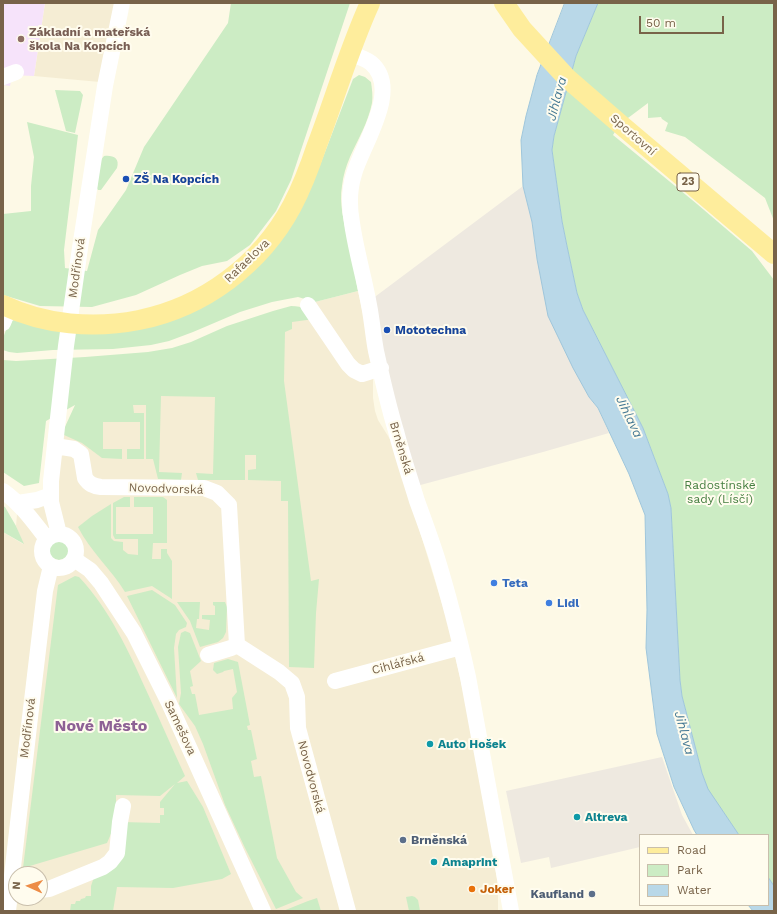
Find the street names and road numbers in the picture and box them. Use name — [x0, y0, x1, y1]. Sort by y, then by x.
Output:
street label: Sportovní — [607, 111, 659, 159]
road number: 23 — [677, 173, 699, 191]
street label: Rafaelova — [222, 236, 272, 286]
street label: Modřínová — [66, 237, 88, 299]
street label: Brněnská — [386, 420, 416, 476]
street label: Novodvorská — [128, 480, 204, 498]
street label: Cihlářská — [370, 650, 426, 678]
street label: Modřínová — [17, 697, 39, 759]
street label: Samešova — [161, 698, 199, 758]
street label: Novodvorská — [294, 739, 328, 815]

